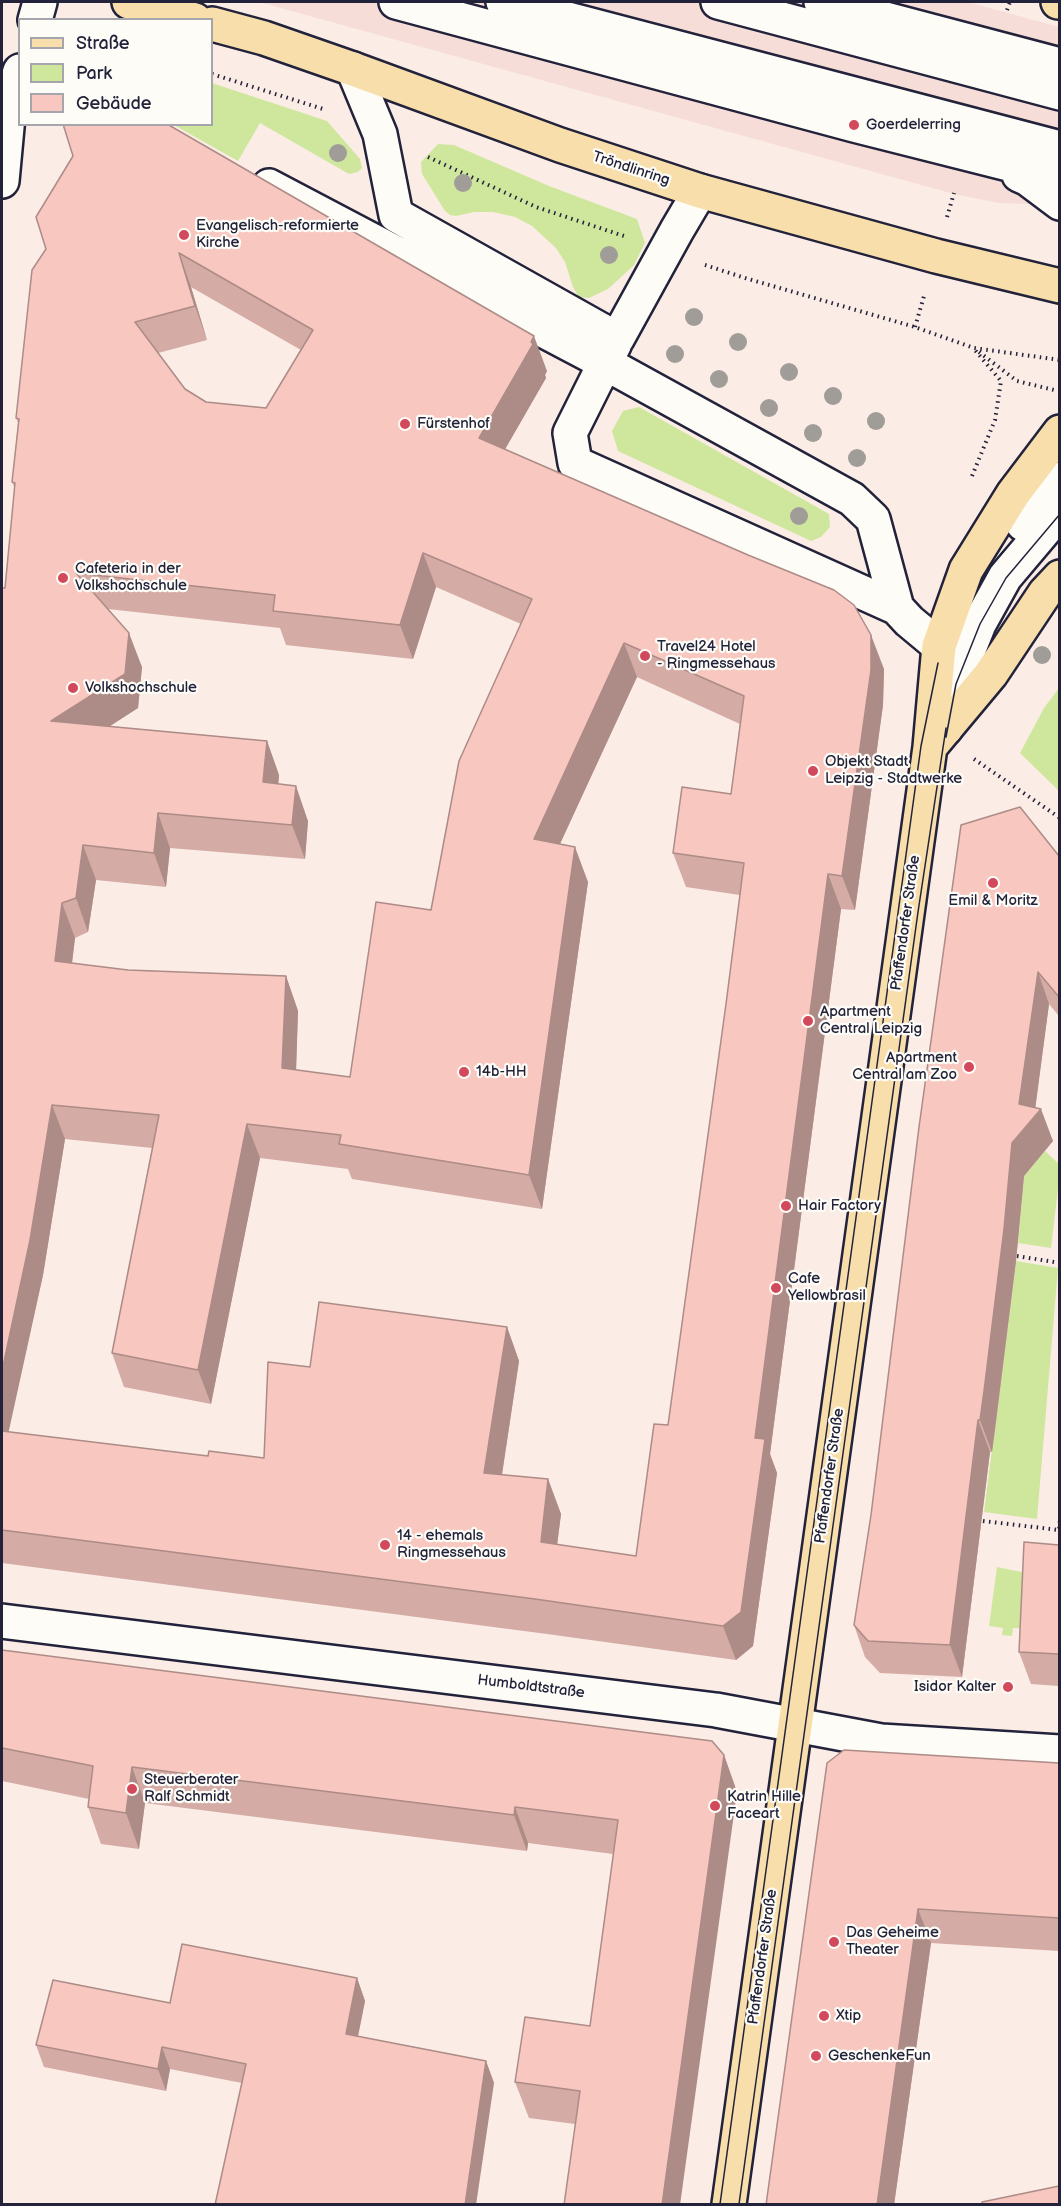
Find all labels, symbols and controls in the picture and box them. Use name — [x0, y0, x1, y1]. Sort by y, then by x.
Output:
legend — [18, 18, 213, 126]
text: Straße — [76, 33, 129, 54]
text: Park — [76, 63, 112, 84]
text: Gebäude — [76, 93, 152, 114]
place label: Goerdelerring — [866, 116, 961, 134]
marker: Goerdelerring — [847, 118, 861, 132]
street label: Tröndlinring — [590, 148, 672, 190]
place label: Evangelisch-reformierte Kirche — [196, 217, 359, 252]
marker: Evangelisch-reformierte Kirche — [177, 228, 191, 242]
place label: Fürstenhof — [417, 415, 490, 433]
marker: Fürstenhof — [398, 417, 412, 431]
place label: Cafeteria in der Volkshochschule — [75, 560, 187, 595]
marker: Cafeteria in der Volkshochschule — [56, 571, 70, 585]
place label: Travel24 Hotel - Ringmessehaus — [657, 638, 775, 673]
marker: Travel24 Hotel - Ringmessehaus — [638, 649, 652, 663]
place label: Volkshochschule — [85, 679, 197, 697]
marker: Volkshochschule — [66, 681, 80, 695]
place label: Objekt Stadt Leipzig - Stadtwerke — [825, 753, 962, 788]
marker: Objekt Stadt Leipzig - Stadtwerke — [806, 764, 820, 778]
street label: Pfaffendorfer Straße — [888, 854, 924, 992]
marker: Emil & Moritz — [986, 876, 1000, 890]
place label: Emil & Moritz — [948, 892, 1038, 910]
place label: Apartment Central Leipzig — [820, 1003, 922, 1038]
marker: Apartment Central Leipzig — [801, 1014, 815, 1028]
place label: Apartment Central am Zoo — [852, 1049, 957, 1084]
marker: Apartment Central am Zoo — [962, 1060, 976, 1074]
place label: 14b-HH — [476, 1063, 527, 1081]
marker: 14b-HH — [457, 1065, 471, 1079]
place label: Hair Factory — [798, 1197, 881, 1215]
marker: Hair Factory — [779, 1199, 793, 1213]
place label: Cafe Yellowbrasil — [788, 1270, 866, 1305]
marker: Cafe Yellowbrasil — [769, 1281, 783, 1295]
street label: Pfaffendorfer Straße — [812, 1407, 848, 1545]
place label: 14 - ehemals Ringmessehaus — [397, 1527, 506, 1562]
marker: 14 - ehemals Ringmessehaus — [378, 1538, 392, 1552]
street label: Humboldtstraße — [476, 1671, 586, 1703]
place label: Isidor Kalter — [914, 1678, 996, 1696]
marker: Isidor Kalter — [1001, 1680, 1015, 1694]
place label: Steuerberater Ralf Schmidt — [144, 1771, 238, 1806]
marker: Steuerberater Ralf Schmidt — [125, 1782, 139, 1796]
place label: Katrin Hille Faceart — [727, 1788, 801, 1823]
marker: Katrin Hille Faceart — [708, 1799, 722, 1813]
street label: Pfaffendorfer Straße — [745, 1888, 781, 2026]
place label: Das Geheime Theater — [846, 1924, 939, 1959]
marker: Das Geheime Theater — [827, 1935, 841, 1949]
place label: Xtip — [836, 2007, 861, 2025]
marker: Xtip — [817, 2009, 831, 2023]
place label: GeschenkeFun — [828, 2047, 931, 2065]
marker: GeschenkeFun — [809, 2049, 823, 2063]

